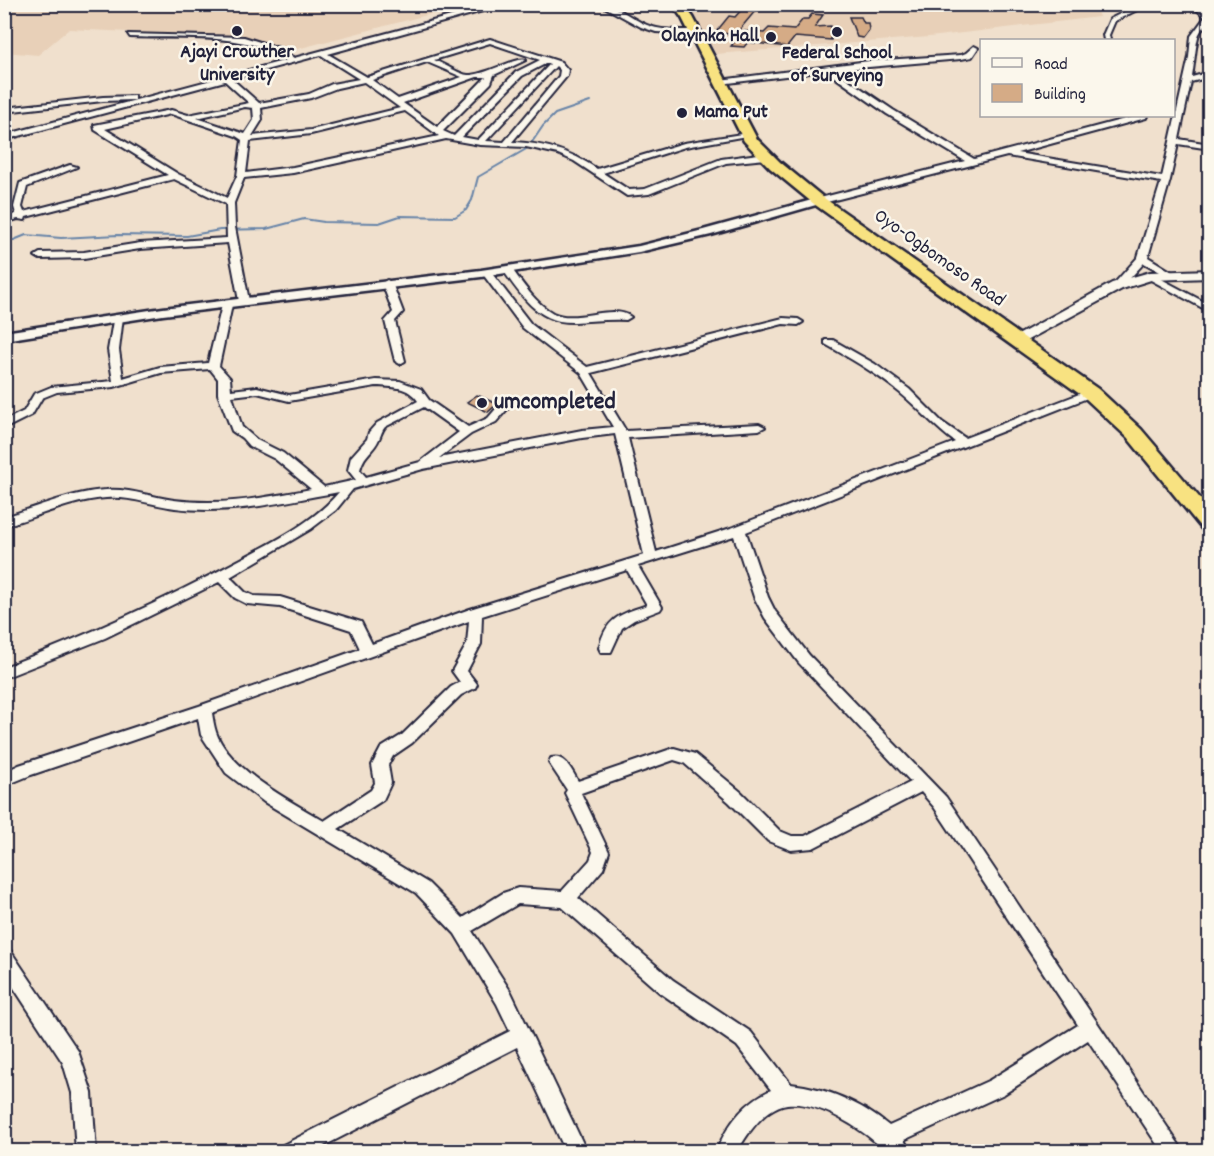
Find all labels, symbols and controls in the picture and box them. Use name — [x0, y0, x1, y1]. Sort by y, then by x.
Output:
place label: Olayinka Hall — [661, 23, 759, 51]
marker: Ajayi Crowther University — [230, 24, 244, 38]
marker: Federal School of Surveying — [830, 25, 844, 39]
marker: Olayinka Hall — [764, 30, 778, 44]
place label: Ajayi Crowther University — [180, 39, 294, 90]
legend — [980, 39, 1175, 117]
place label: Federal School of Surveying — [782, 40, 893, 91]
text: Road — [1034, 53, 1068, 78]
text: Building — [1034, 83, 1086, 108]
place label: Mama Put — [694, 99, 768, 127]
marker: Mama Put — [675, 106, 689, 120]
street label: Oyo-Ogbomoso Road — [867, 203, 1011, 315]
place label: umcompleted — [494, 386, 616, 420]
marker: umcompleted — [475, 396, 489, 410]

